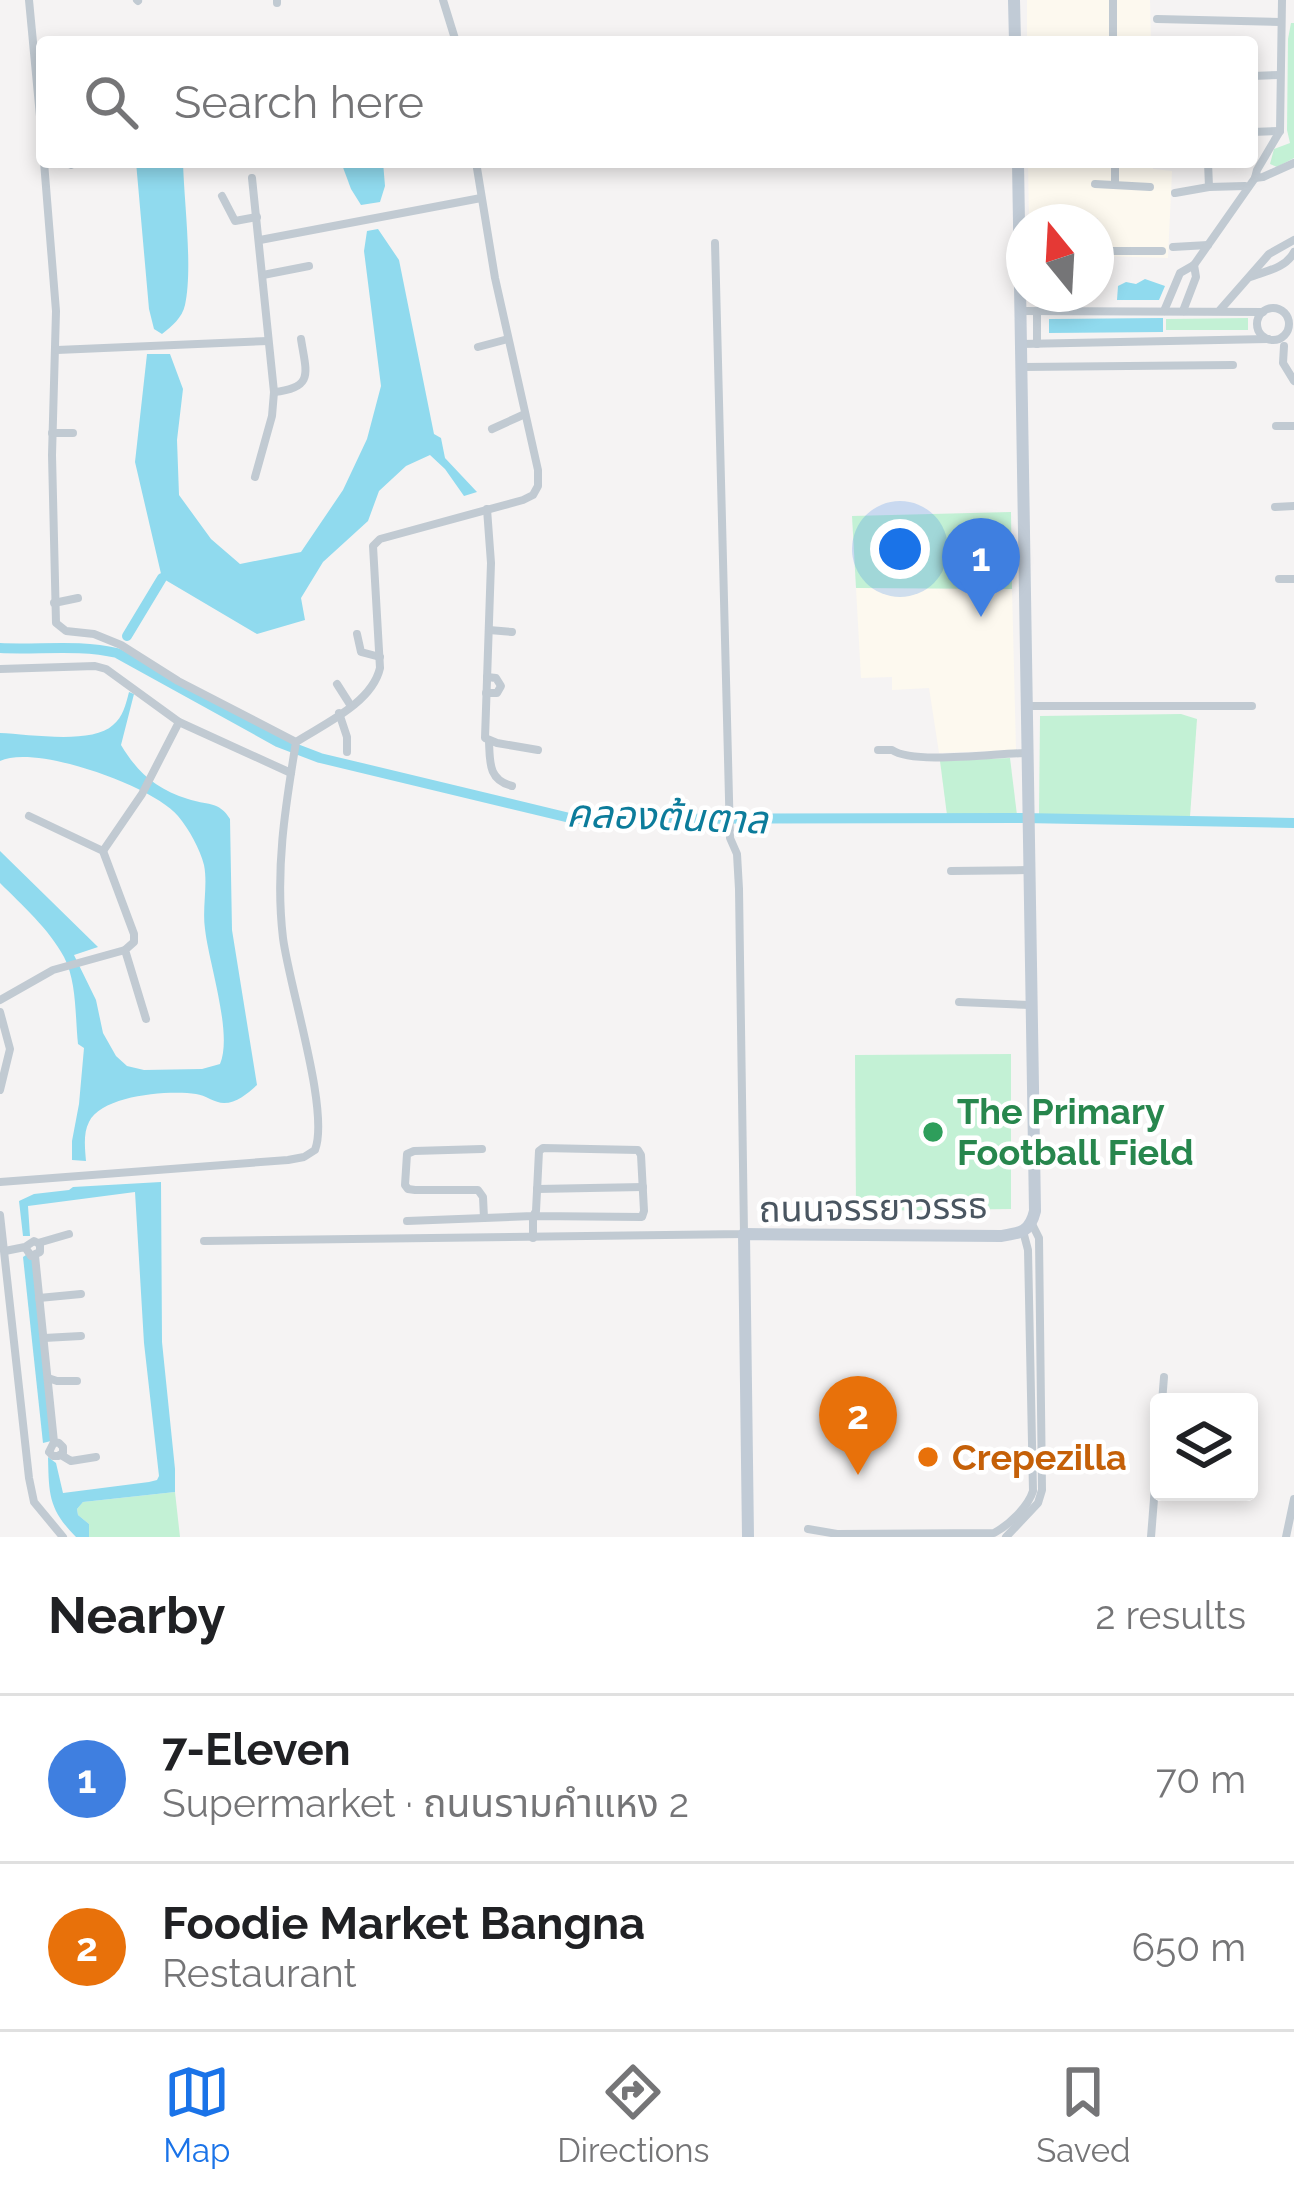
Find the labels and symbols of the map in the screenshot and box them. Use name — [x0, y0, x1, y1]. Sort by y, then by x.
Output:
north arrow — [1006, 204, 1114, 312]
pin: 1 — [942, 518, 1020, 617]
your location — [870, 519, 930, 579]
water label: คลองต้นตาล — [566, 790, 770, 843]
place label: The Primary Football Field — [957, 1090, 1194, 1173]
marker: The Primary Football Field — [920, 1119, 946, 1145]
street label: ถนนจรรยาวรรธ — [758, 1184, 988, 1230]
pin: 2 — [819, 1376, 897, 1475]
place label: Crepezilla — [952, 1436, 1127, 1478]
marker: Crepezilla — [915, 1444, 941, 1470]

